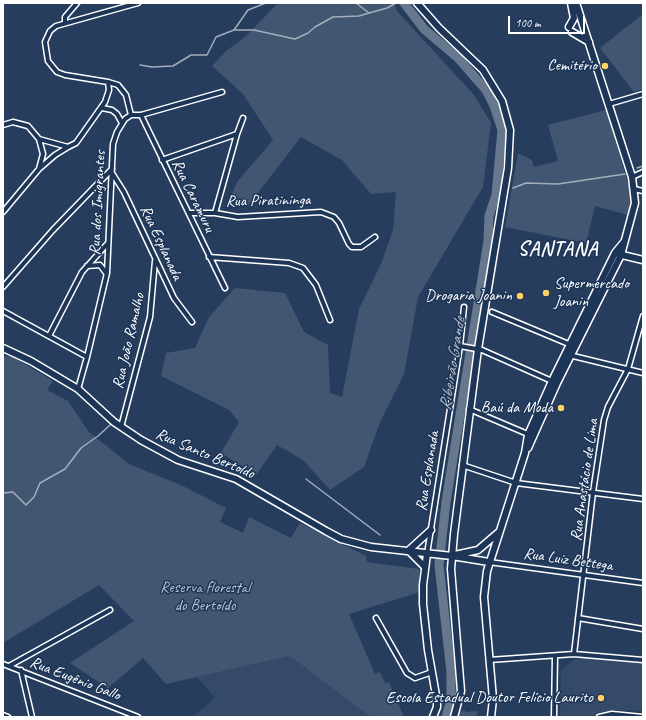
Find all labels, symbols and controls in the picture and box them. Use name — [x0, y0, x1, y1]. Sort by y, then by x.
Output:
scale bar — [510, 8, 587, 34]
text: 100 m — [515, 15, 541, 31]
place label: Cemitério — [547, 56, 597, 76]
marker: Cemitério — [600, 61, 610, 71]
street label: Rua dos Imigrantes — [86, 150, 110, 256]
street label: Rua Caramuru — [167, 157, 219, 235]
street label: Rua Piratininga — [225, 191, 311, 211]
street label: Rua Esplanada — [135, 202, 187, 284]
district label: SANTANA — [518, 238, 598, 262]
place label: Supermercado Joanin — [554, 274, 629, 312]
place label: Drogaria Joanin — [425, 286, 512, 306]
marker: Supermercado Joanin — [541, 288, 551, 298]
street label: Rua João Ramalho — [109, 291, 149, 391]
marker: Drogaria Joanin — [515, 291, 525, 301]
water label: Ribeirão Grande — [436, 316, 470, 412]
place label: Baú da Moda — [481, 398, 553, 418]
marker: Baú da Moda — [556, 403, 566, 413]
street label: Rua Anastácio de Lima — [567, 418, 603, 542]
street label: Rua Santo Bertoldo — [153, 424, 257, 484]
street label: Rua Esplanada — [412, 430, 444, 512]
street label: Rua Luiz Bettega — [522, 544, 614, 576]
park label: Reserva florestal do Bertoldo — [160, 578, 250, 616]
street label: Rua Eugênio Gallo — [27, 653, 123, 705]
place label: Escola Estadual Doutor Felício Laurito — [386, 688, 593, 708]
marker: Escola Estadual Doutor Felício Laurito — [596, 693, 606, 703]

